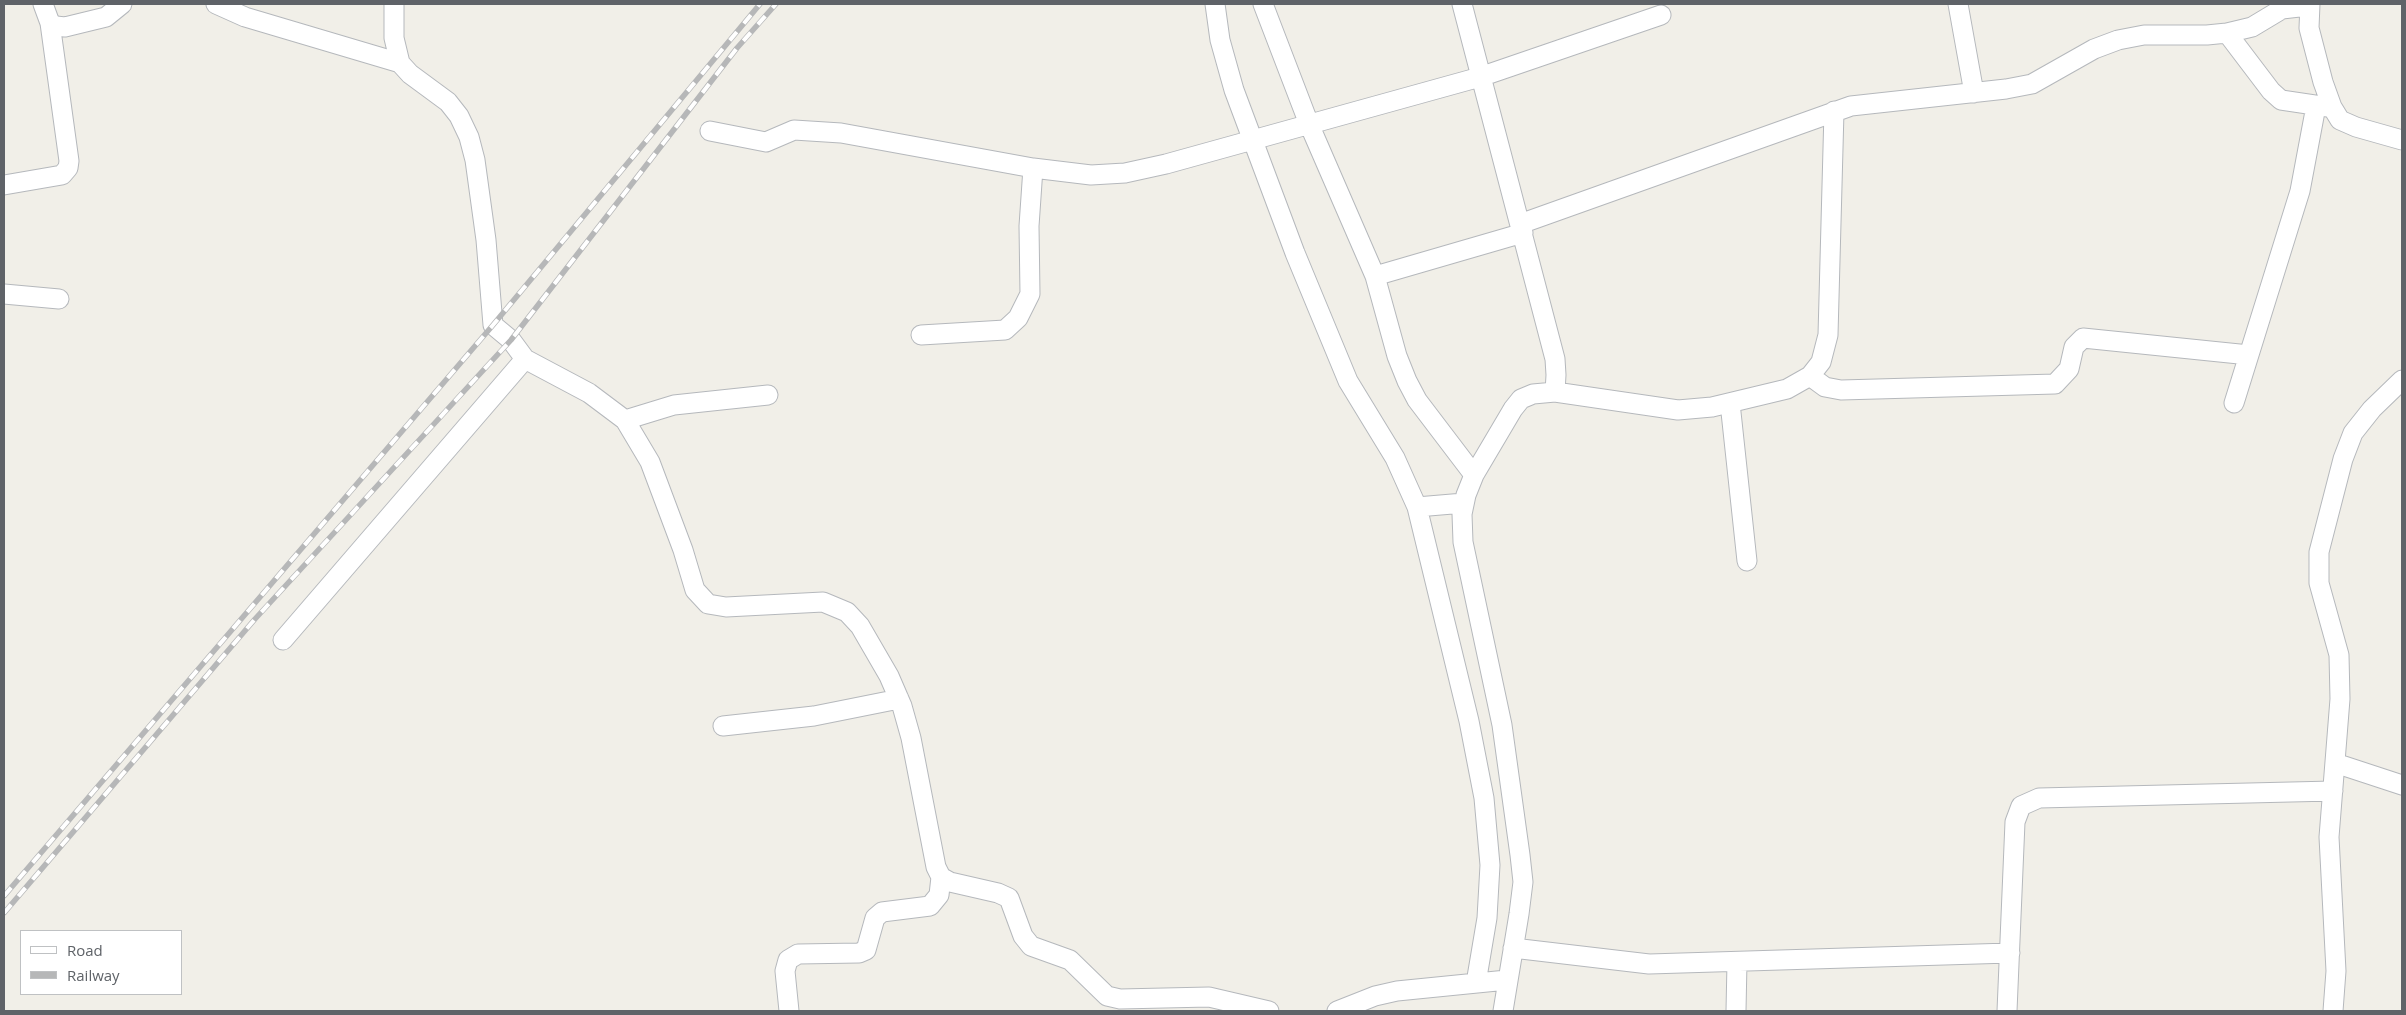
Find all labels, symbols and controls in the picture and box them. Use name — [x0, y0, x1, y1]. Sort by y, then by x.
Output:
legend — [20, 930, 182, 995]
text: Road — [67, 940, 103, 960]
text: Railway — [67, 965, 120, 985]

